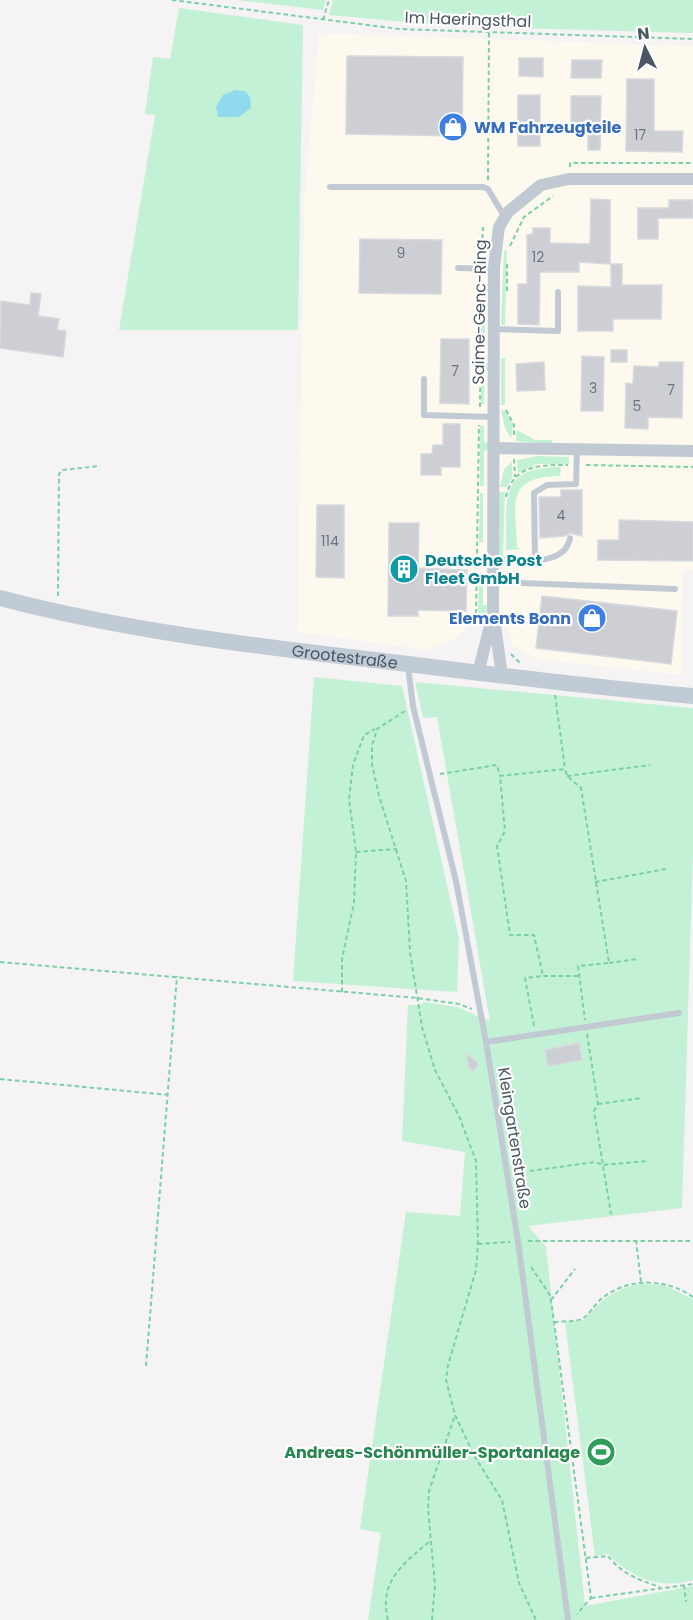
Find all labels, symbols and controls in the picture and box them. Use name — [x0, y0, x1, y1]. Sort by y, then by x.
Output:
street label: Im Haeringsthal — [404, 6, 532, 33]
north arrow — [615, 18, 675, 78]
text: N — [636, 22, 651, 46]
shop icon: WM Fahrzeugteile — [437, 111, 469, 143]
place label: WM Fahrzeugteile — [474, 116, 621, 139]
house number: 17 — [634, 125, 646, 145]
street label: Saime-Genc-Ring — [467, 239, 492, 385]
house number: 9 — [397, 243, 405, 263]
house number: 12 — [532, 247, 544, 267]
house number: 7 — [451, 361, 459, 381]
house number: 3 — [589, 378, 597, 398]
house number: 7 — [667, 380, 675, 400]
house number: 5 — [633, 396, 641, 416]
house number: 4 — [557, 505, 566, 525]
house number: 114 — [321, 531, 339, 551]
place label: Deutsche Post Fleet GmbH — [425, 549, 542, 590]
building icon: Deutsche Post Fleet GmbH — [388, 553, 420, 585]
shop icon: Elements Bonn — [576, 602, 608, 634]
place label: Elements Bonn — [449, 607, 571, 630]
street label: Grootestraße — [290, 639, 399, 675]
street label: Kleingartenstraße — [492, 1066, 537, 1211]
sports icon: Andreas-Schönmüller-Sportanlage — [585, 1436, 617, 1468]
place label: Andreas-Schönmüller-Sportanlage — [284, 1441, 580, 1464]

